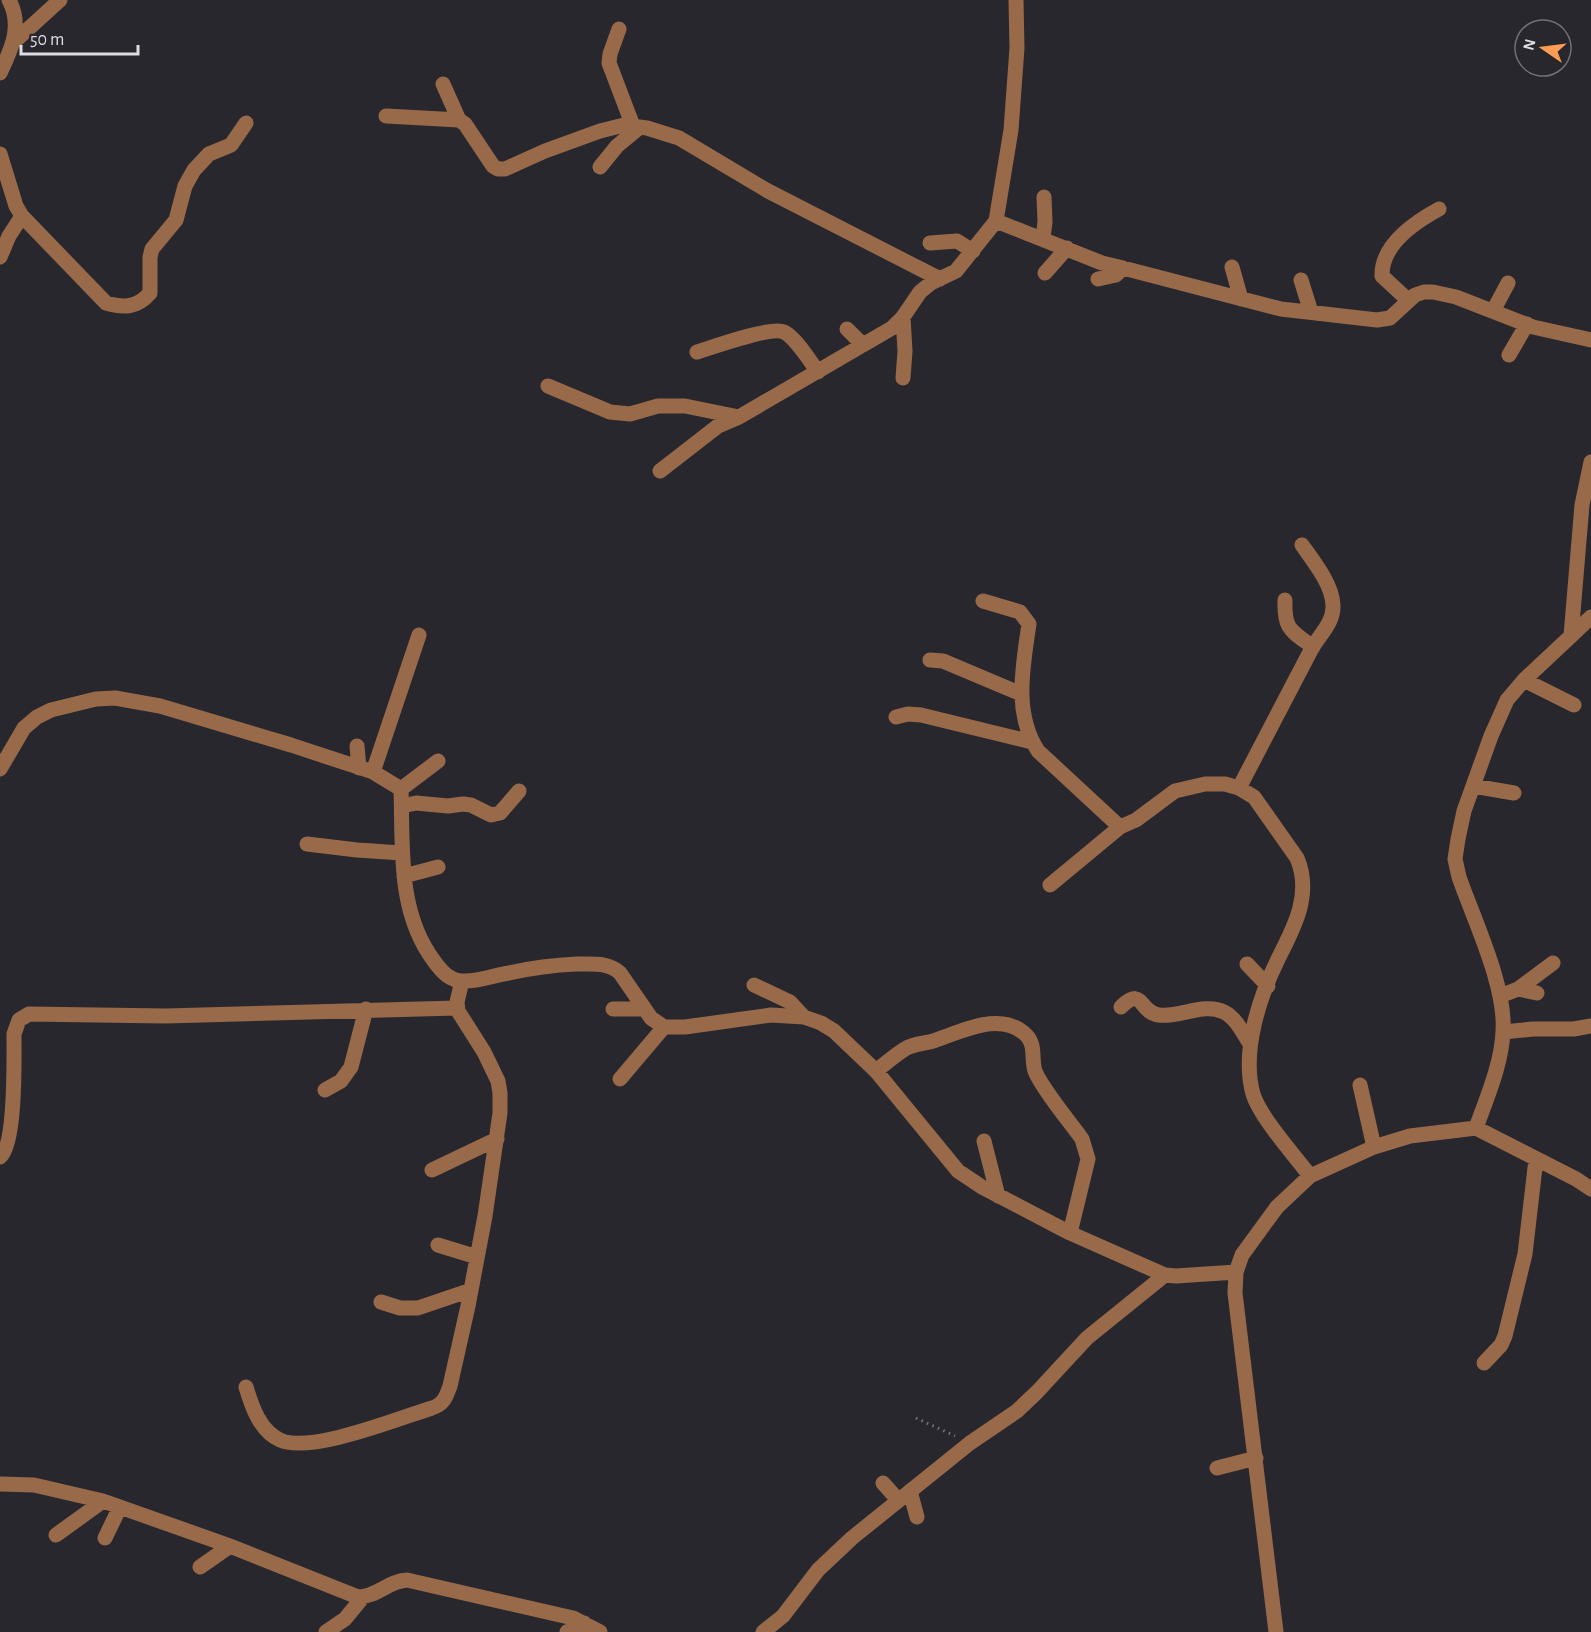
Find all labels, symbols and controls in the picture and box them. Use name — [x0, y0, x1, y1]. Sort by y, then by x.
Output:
scale bar — [21, 18, 138, 56]
north arrow — [1513, 18, 1573, 78]
text: 50 m — [30, 31, 64, 49]
text: N — [1520, 37, 1539, 52]

